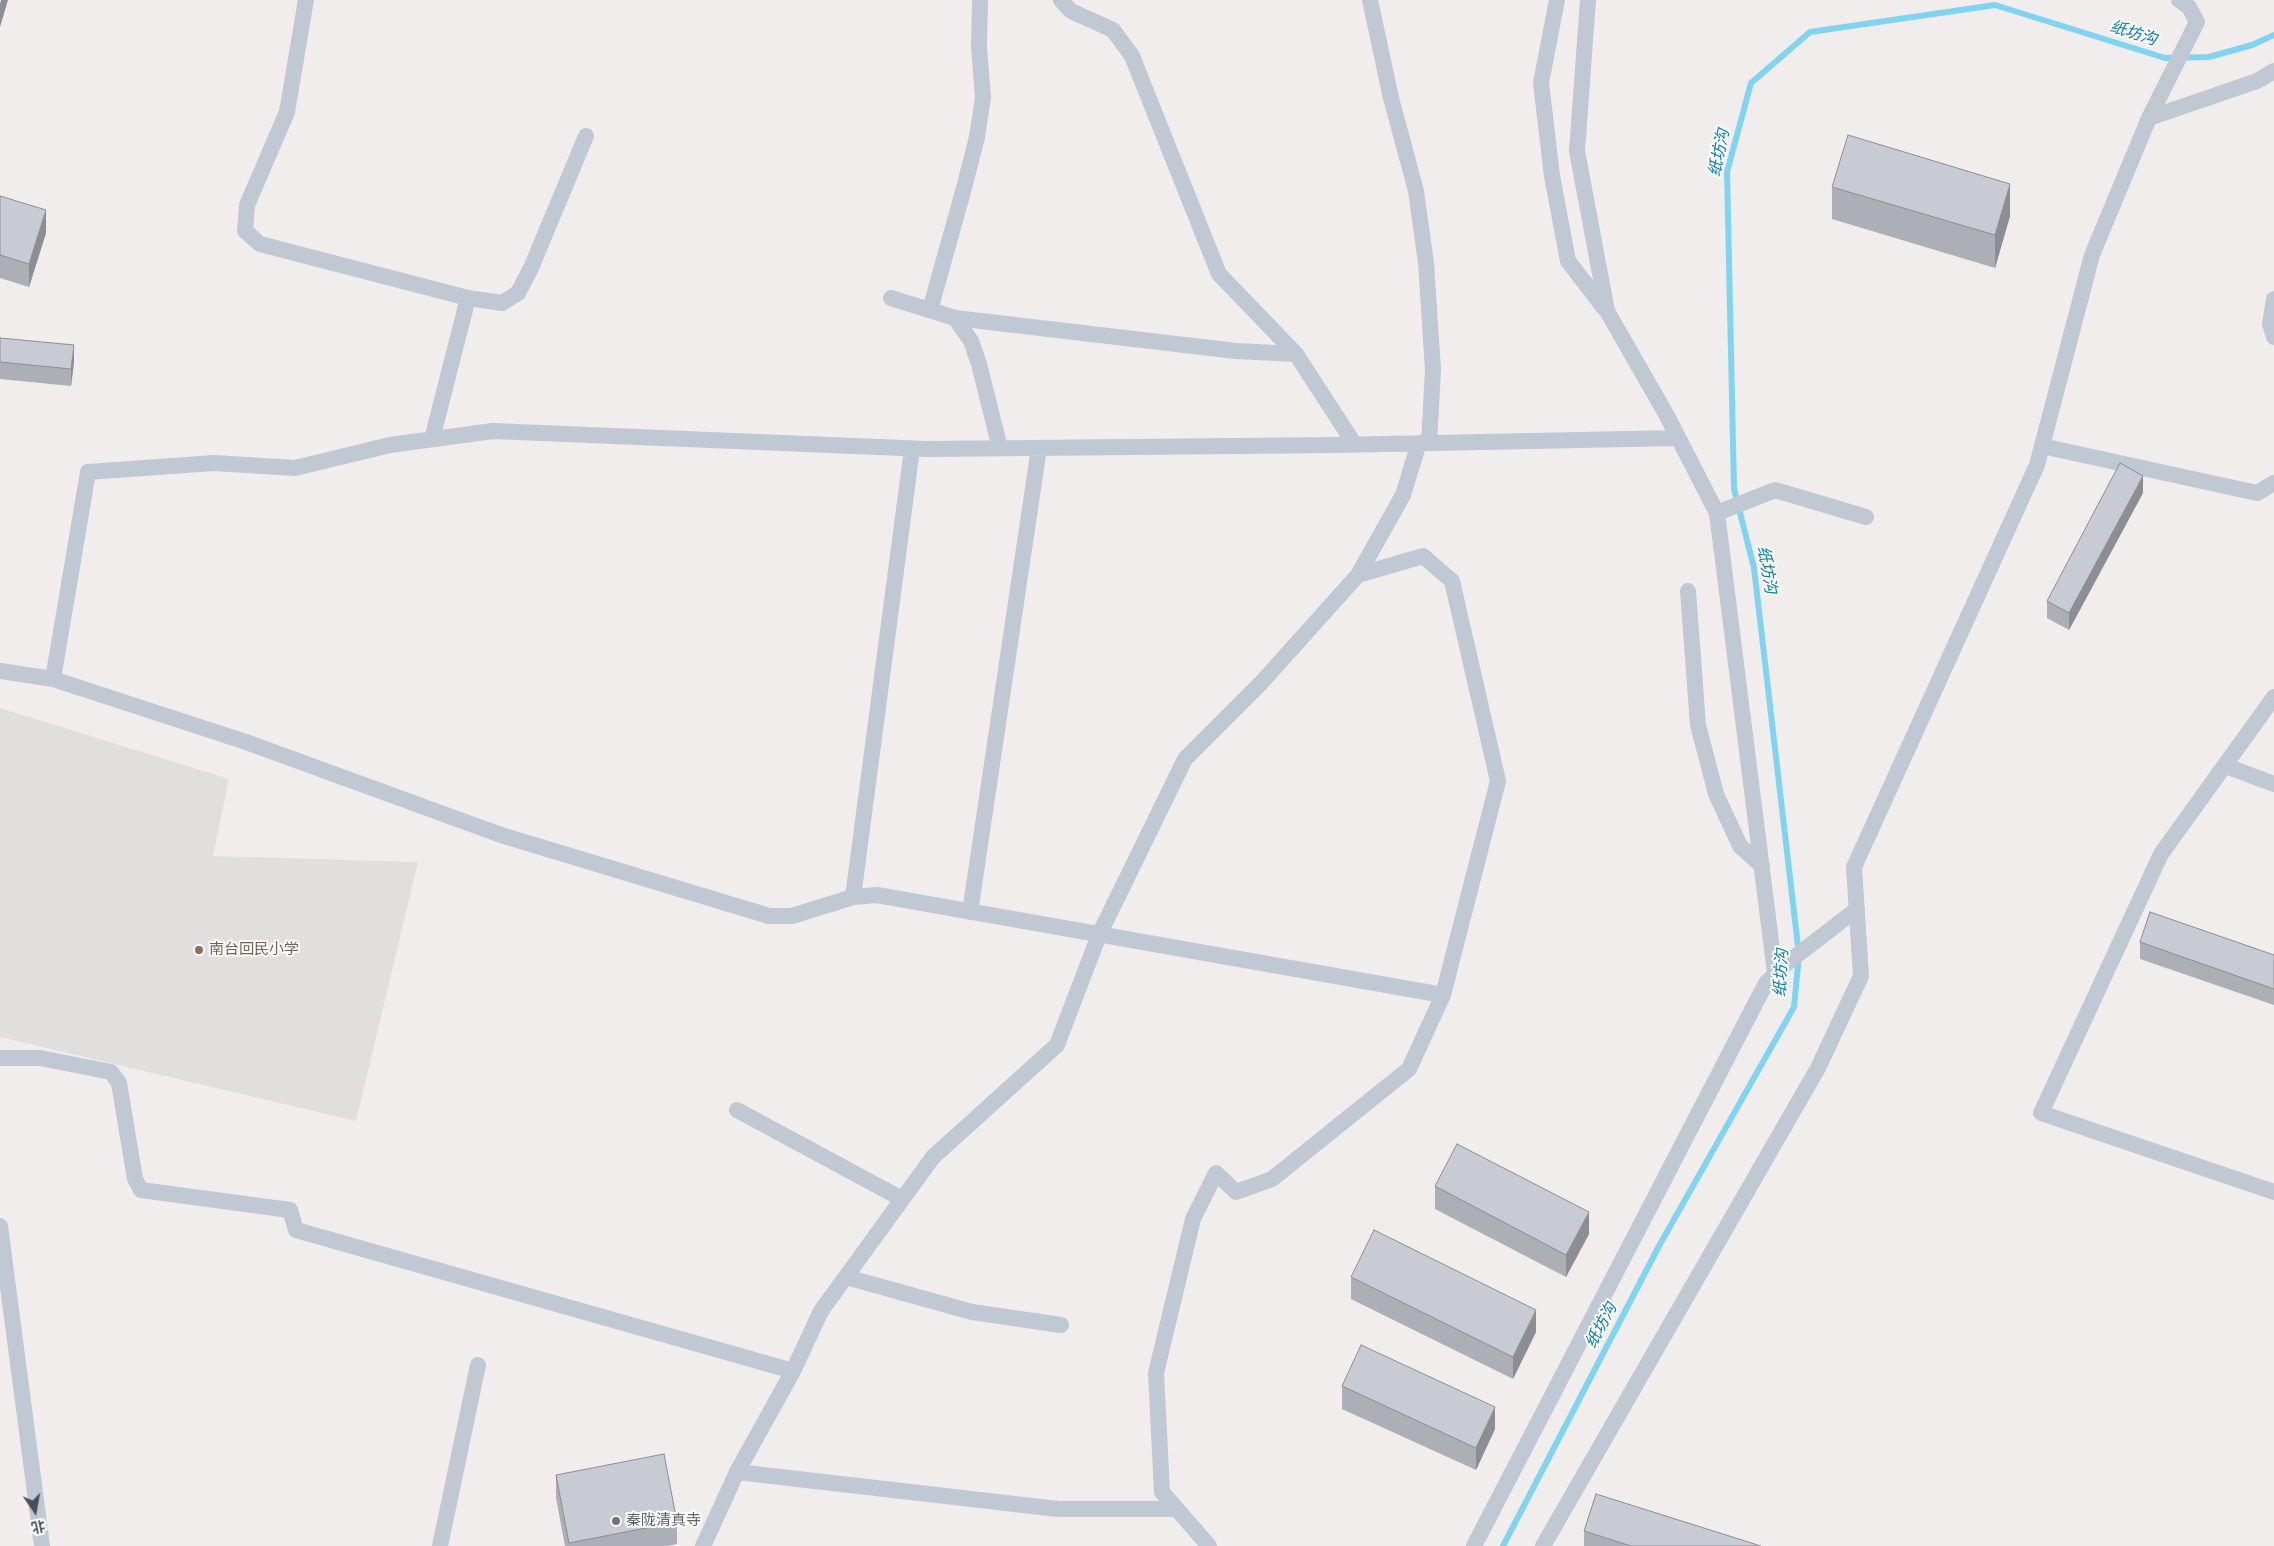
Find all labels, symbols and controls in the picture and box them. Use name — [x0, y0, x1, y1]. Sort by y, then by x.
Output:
water label: 纸坊沟 — [2107, 18, 2159, 50]
water label: 纸坊沟 — [1706, 128, 1734, 178]
water label: 纸坊沟 — [1752, 545, 1780, 595]
place label: 南台回民小学 — [209, 941, 299, 959]
marker: 南台回民小学 — [193, 944, 205, 956]
water label: 纸坊沟 — [1771, 949, 1793, 997]
water label: 纸坊沟 — [1582, 1300, 1622, 1352]
north arrow — [10, 1486, 60, 1536]
place label: 秦陇清真寺 — [626, 1512, 701, 1530]
marker: 秦陇清真寺 — [610, 1515, 622, 1527]
text: 北 — [30, 1516, 47, 1536]

